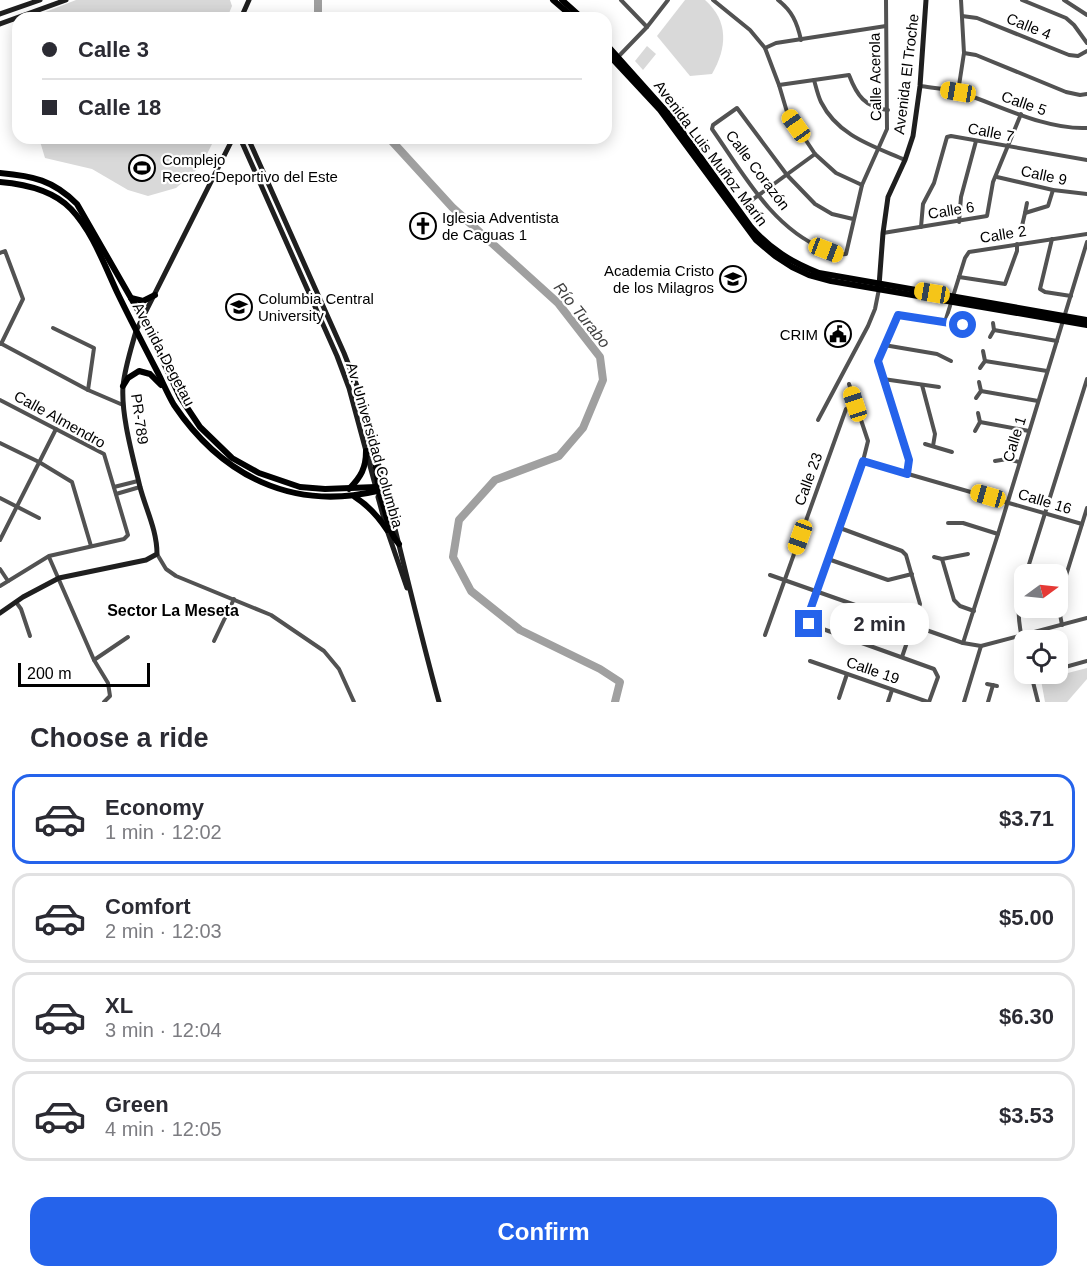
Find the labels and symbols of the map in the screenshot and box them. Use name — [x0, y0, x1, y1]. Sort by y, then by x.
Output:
street label: Calle 4 — [1004, 9, 1054, 43]
street label: Avenida El Troche — [890, 13, 922, 135]
street label: Calle Acerola — [866, 32, 884, 121]
street label: Avenida Luis Muñoz Marín — [651, 77, 771, 229]
car — [939, 80, 977, 104]
street label: Calle 5 — [999, 87, 1049, 119]
car — [778, 106, 814, 146]
street label: Calle 7 — [966, 119, 1016, 145]
street label: Calle Corazón — [723, 127, 793, 213]
place label: Complejo Recreo-Deportivo del Este — [162, 151, 338, 185]
sports icon: Complejo Recreo-Deportivo del Este — [127, 153, 157, 183]
street label: Calle 9 — [1019, 162, 1069, 188]
street label: Calle 6 — [927, 198, 975, 222]
place label: Iglesia Adventista de Caguas 1 — [442, 209, 559, 243]
church icon: Iglesia Adventista de Caguas 1 — [408, 211, 438, 241]
street label: Calle 2 — [979, 222, 1027, 246]
car — [806, 235, 846, 265]
place label: Academia Cristo de los Milagros — [604, 262, 714, 296]
school or university icon: Academia Cristo de los Milagros — [718, 264, 748, 294]
water label: Río Turabo — [551, 279, 613, 351]
car — [913, 281, 951, 305]
place label: Columbia Central University — [258, 290, 374, 324]
school or university icon: Columbia Central University — [224, 292, 254, 322]
street label: Avenida Degetau — [130, 299, 198, 409]
route start — [949, 311, 976, 338]
public building icon: CRIM — [823, 319, 853, 349]
place label: CRIM — [780, 326, 818, 343]
street label: Av. Universidad Columbia — [343, 360, 407, 530]
car — [841, 384, 869, 424]
street label: Calle Almendro — [11, 387, 109, 451]
street label: PR-789 — [128, 393, 152, 445]
street label: Calle 1 — [999, 414, 1029, 464]
street label: Calle 23 — [791, 450, 825, 508]
car — [968, 482, 1008, 510]
street label: Calle 16 — [1016, 485, 1074, 517]
car — [785, 517, 815, 557]
north arrow — [1014, 564, 1068, 618]
district label: Sector La Meseta — [107, 602, 239, 619]
callout: 2 min — [830, 603, 929, 645]
route end — [795, 610, 822, 637]
street label: Calle 19 — [844, 653, 902, 687]
scale bar — [18, 660, 150, 688]

